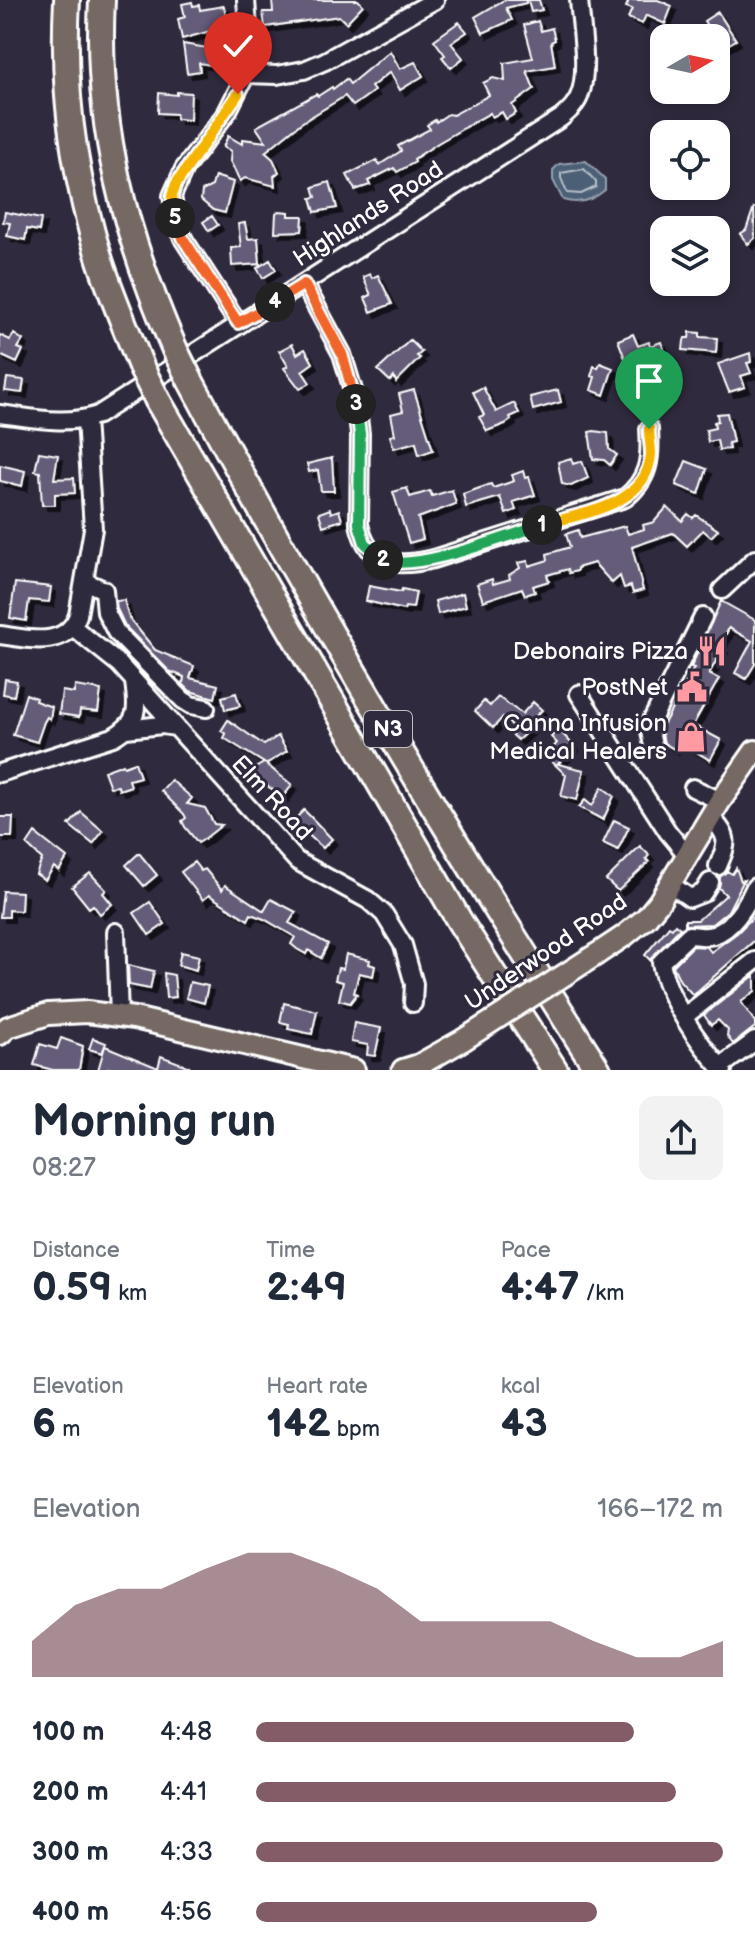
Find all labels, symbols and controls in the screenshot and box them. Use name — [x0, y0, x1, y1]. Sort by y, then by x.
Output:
pin — [204, 12, 272, 94]
icon: check — [216, 24, 260, 68]
north arrow — [650, 24, 730, 104]
map controls — [650, 24, 730, 296]
button: locate — [650, 120, 730, 200]
street label: Highlands Road — [288, 155, 448, 273]
pin: 5 — [155, 198, 195, 238]
text: 5 — [169, 204, 181, 231]
button: layers — [650, 216, 730, 296]
pin: 4 — [255, 282, 295, 322]
text: 4 — [269, 288, 281, 315]
pin — [615, 347, 683, 429]
icon: arrive — [627, 359, 671, 403]
pin: 3 — [336, 384, 376, 424]
text: 3 — [350, 390, 362, 417]
pin: 1 — [522, 505, 562, 545]
text: 1 — [537, 511, 547, 538]
pin: 2 — [363, 540, 403, 580]
text: 2 — [376, 546, 390, 573]
restaurant icon: Debonairs Pizza — [695, 634, 729, 668]
place label: Debonairs Pizza — [513, 637, 688, 666]
public building icon: PostNet — [675, 670, 709, 704]
place label: PostNet — [581, 673, 669, 702]
place label: Canna Infusion Medical Healers — [489, 709, 667, 766]
road number: N3 — [364, 711, 412, 747]
shop icon: Canna Infusion Medical Healers — [674, 720, 708, 754]
street label: Elm Road — [225, 750, 319, 846]
street label: Underwood Road — [459, 887, 633, 1017]
text: Morning run — [32, 1096, 276, 1149]
button: share — [639, 1096, 723, 1180]
text: 08:27 — [32, 1153, 96, 1184]
text: Distance — [32, 1237, 120, 1264]
text: Time — [266, 1237, 315, 1264]
text: Pace — [501, 1237, 551, 1264]
text: 0.59 — [32, 1264, 112, 1312]
text: 2:49 — [266, 1264, 347, 1312]
text: 4:47 — [501, 1264, 579, 1312]
text: km — [112, 1280, 147, 1307]
text: /km — [579, 1280, 624, 1307]
text: Elevation — [32, 1373, 124, 1400]
text: Heart rate — [266, 1373, 368, 1400]
text: kcal — [501, 1373, 540, 1400]
text: 6 — [32, 1400, 56, 1448]
text: 142 — [266, 1400, 331, 1448]
text: 43 — [501, 1400, 548, 1448]
text: m — [56, 1416, 80, 1443]
text: bpm — [331, 1416, 380, 1443]
text: Elevation — [32, 1494, 140, 1525]
text: 166–172 m — [597, 1494, 723, 1525]
text: 100 m — [32, 1717, 105, 1748]
text: 4:48 — [160, 1717, 212, 1748]
text: 200 m — [32, 1777, 109, 1808]
text: 4:41 — [160, 1777, 207, 1808]
text: 300 m — [32, 1837, 109, 1868]
text: 4:33 — [160, 1837, 213, 1868]
text: 400 m — [32, 1897, 109, 1928]
text: 4:56 — [160, 1897, 212, 1928]

